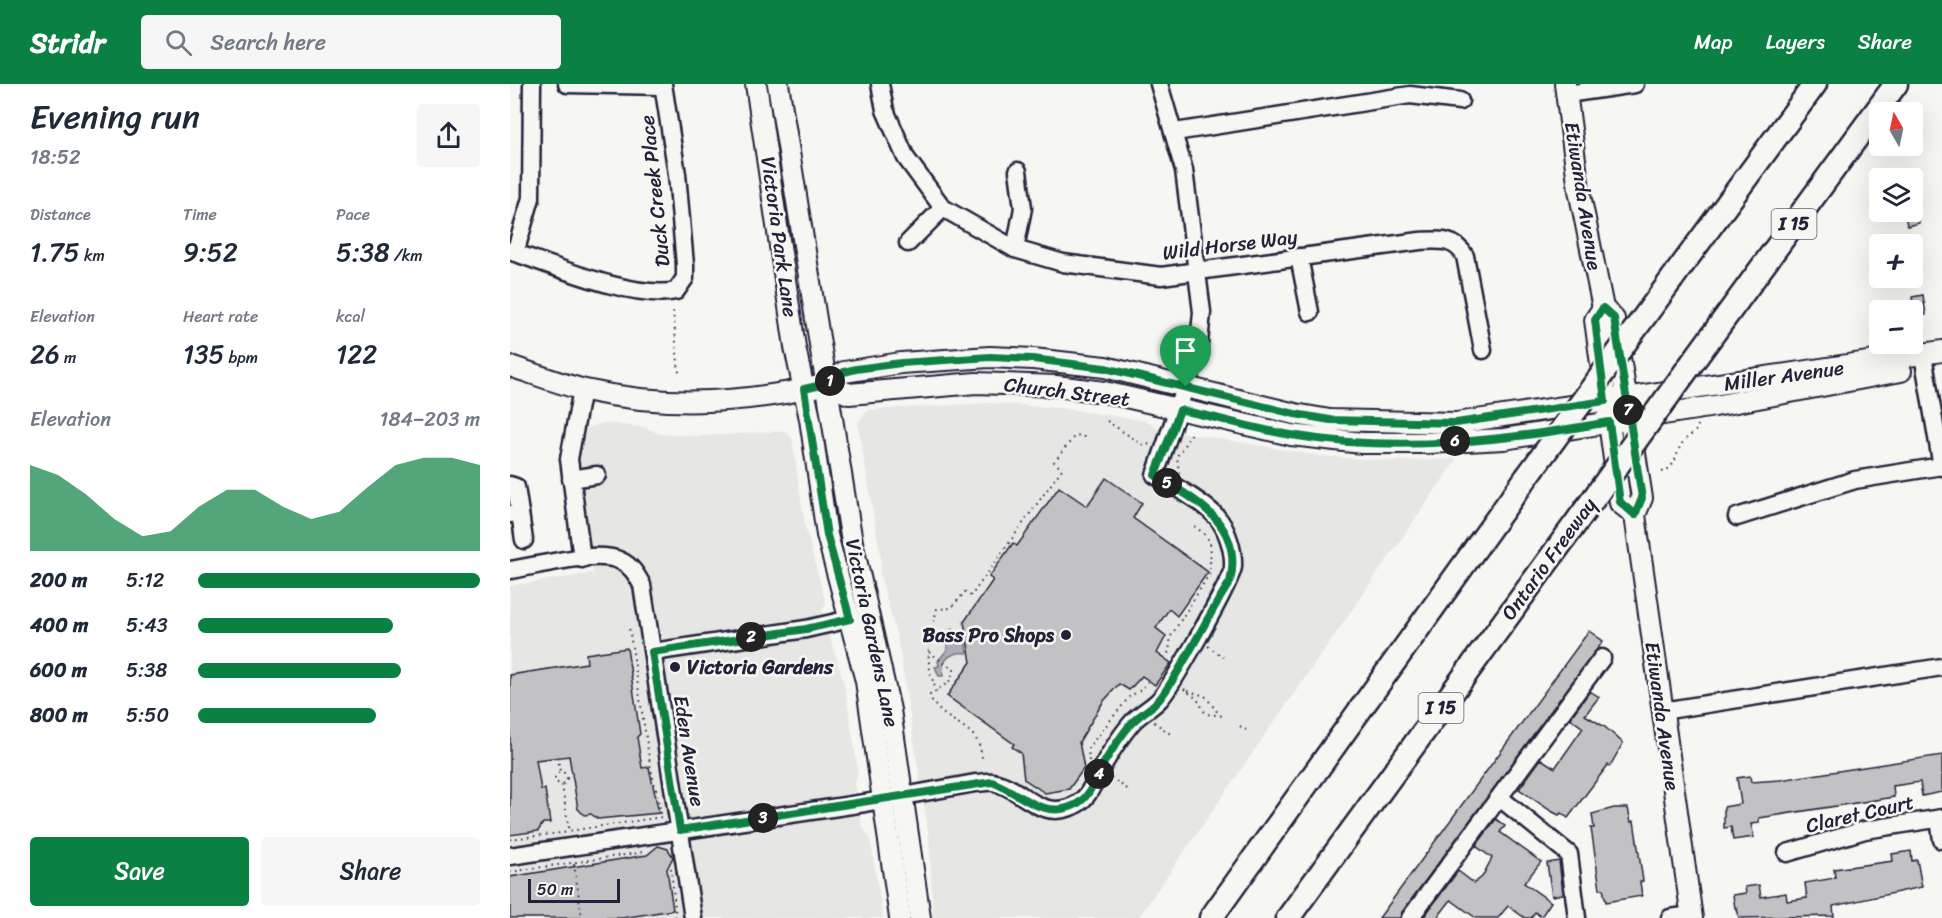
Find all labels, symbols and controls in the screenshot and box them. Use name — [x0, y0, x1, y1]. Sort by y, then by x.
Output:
search box — [141, 15, 561, 69]
text: Stridr — [30, 18, 105, 67]
text: Search here — [210, 23, 326, 62]
text: Map — [1694, 23, 1733, 61]
text: Layers — [1766, 23, 1825, 61]
text: Share — [1858, 23, 1912, 61]
icon: search — [162, 26, 195, 59]
text: Evening run — [30, 88, 200, 146]
north arrow — [1869, 102, 1923, 156]
map controls — [1869, 102, 1923, 354]
button: share — [417, 104, 480, 167]
street label: Duck Creek Place — [630, 113, 680, 269]
street label: Etiwanda Avenue — [1554, 119, 1612, 273]
text: 18:52 — [30, 140, 80, 175]
street label: Victoria Park Lane — [750, 154, 808, 320]
button: layers — [1869, 168, 1923, 222]
text: Distance — [30, 200, 91, 229]
text: Time — [183, 200, 217, 229]
text: Pace — [336, 200, 370, 229]
road number: I 15 — [1772, 209, 1816, 239]
street label: Wild Horse Way — [1161, 219, 1300, 271]
text: 1.75 — [30, 229, 80, 275]
text: 9:52 — [183, 229, 238, 275]
text: 5:38 — [336, 229, 390, 275]
button: + — [1869, 234, 1923, 288]
text: km — [80, 241, 105, 270]
text: /km — [390, 241, 423, 270]
button: − — [1869, 300, 1923, 354]
text: Elevation — [30, 302, 95, 331]
text: Heart rate — [183, 302, 258, 331]
text: kcal — [336, 302, 365, 331]
pin — [1160, 325, 1211, 387]
text: 26 — [30, 331, 60, 377]
text: 135 — [183, 331, 224, 377]
text: 122 — [336, 331, 377, 377]
icon: arrive — [1169, 334, 1202, 367]
text: m — [60, 343, 76, 372]
text: bpm — [224, 343, 258, 372]
street label: Miller Avenue — [1722, 350, 1846, 402]
pin: 1 — [815, 366, 845, 396]
text: 1 — [827, 366, 833, 395]
street label: Church Street — [1002, 367, 1132, 417]
pin: 7 — [1613, 395, 1643, 425]
text: 7 — [1623, 395, 1633, 424]
text: Elevation — [30, 402, 111, 437]
text: 184–203 m — [380, 402, 480, 437]
pin: 6 — [1440, 426, 1470, 456]
text: 6 — [1450, 426, 1460, 455]
pin: 5 — [1152, 468, 1182, 498]
text: 5 — [1162, 468, 1172, 497]
street label: Ontario Freeway — [1492, 489, 1606, 628]
street label: Victoria Gardens Lane — [835, 536, 909, 730]
text: 200 m — [30, 563, 87, 598]
text: 5:12 — [126, 563, 164, 598]
text: 400 m — [30, 608, 88, 643]
text: 5:43 — [126, 608, 168, 643]
place label: Bass Pro Shops — [923, 618, 1055, 653]
pin: 2 — [736, 622, 766, 652]
text: 2 — [746, 622, 756, 651]
marker: Bass Pro Shops — [1059, 628, 1073, 642]
street label: Etiwanda Avenue — [1634, 639, 1690, 793]
place label: Victoria Gardens — [687, 650, 834, 685]
text: 600 m — [30, 653, 87, 688]
text: 5:38 — [126, 653, 167, 688]
marker: Victoria Gardens — [668, 660, 682, 674]
street label: Eden Avenue — [663, 693, 715, 809]
road number: I 15 — [1418, 693, 1464, 723]
text: 800 m — [30, 698, 88, 733]
text: 5:50 — [126, 698, 169, 733]
pin: 4 — [1084, 759, 1114, 789]
text: 4 — [1094, 759, 1104, 788]
street label: Claret Court — [1802, 785, 1918, 843]
pin: 3 — [748, 803, 778, 833]
text: 3 — [759, 803, 767, 832]
button: Save — [30, 837, 249, 906]
button: Share — [261, 837, 480, 906]
text: 50 m — [537, 875, 573, 904]
scale bar — [528, 876, 620, 904]

